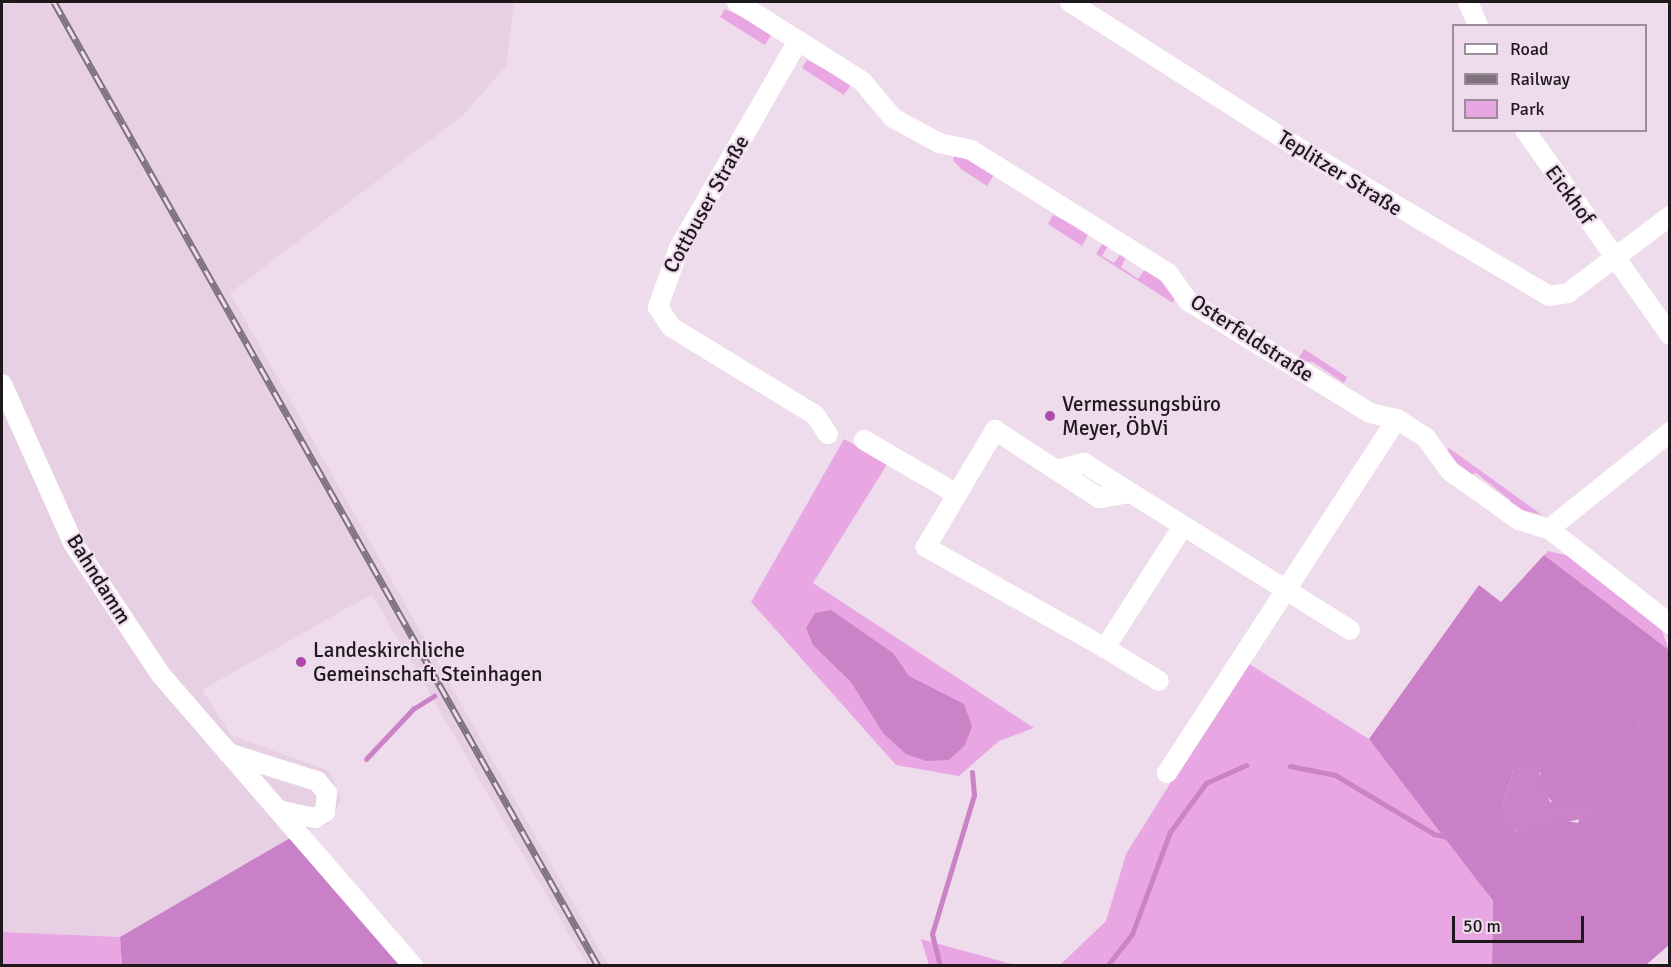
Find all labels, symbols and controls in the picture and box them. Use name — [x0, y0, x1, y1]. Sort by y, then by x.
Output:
legend — [1452, 24, 1647, 132]
text: Road — [1510, 38, 1549, 60]
text: Railway — [1510, 68, 1570, 90]
text: Park — [1510, 98, 1545, 120]
street label: Teplitzer Straße — [1273, 125, 1407, 221]
street label: Cottbuser Straße — [658, 131, 754, 277]
street label: Eickhof — [1540, 160, 1600, 230]
street label: Osterfeldstraße — [1186, 289, 1318, 387]
place label: Vermessungsbüro Meyer, ÖbVi — [1062, 391, 1221, 441]
marker: Vermessungsbüro Meyer, ÖbVi — [1043, 409, 1057, 423]
street label: Bahndamm — [61, 529, 137, 629]
place label: Landeskirchliche Gemeinschaft Steinhagen — [313, 637, 542, 687]
marker: Landeskirchliche Gemeinschaft Steinhagen — [294, 655, 308, 669]
scale bar — [1455, 904, 1587, 942]
text: 50 m — [1463, 915, 1501, 937]

